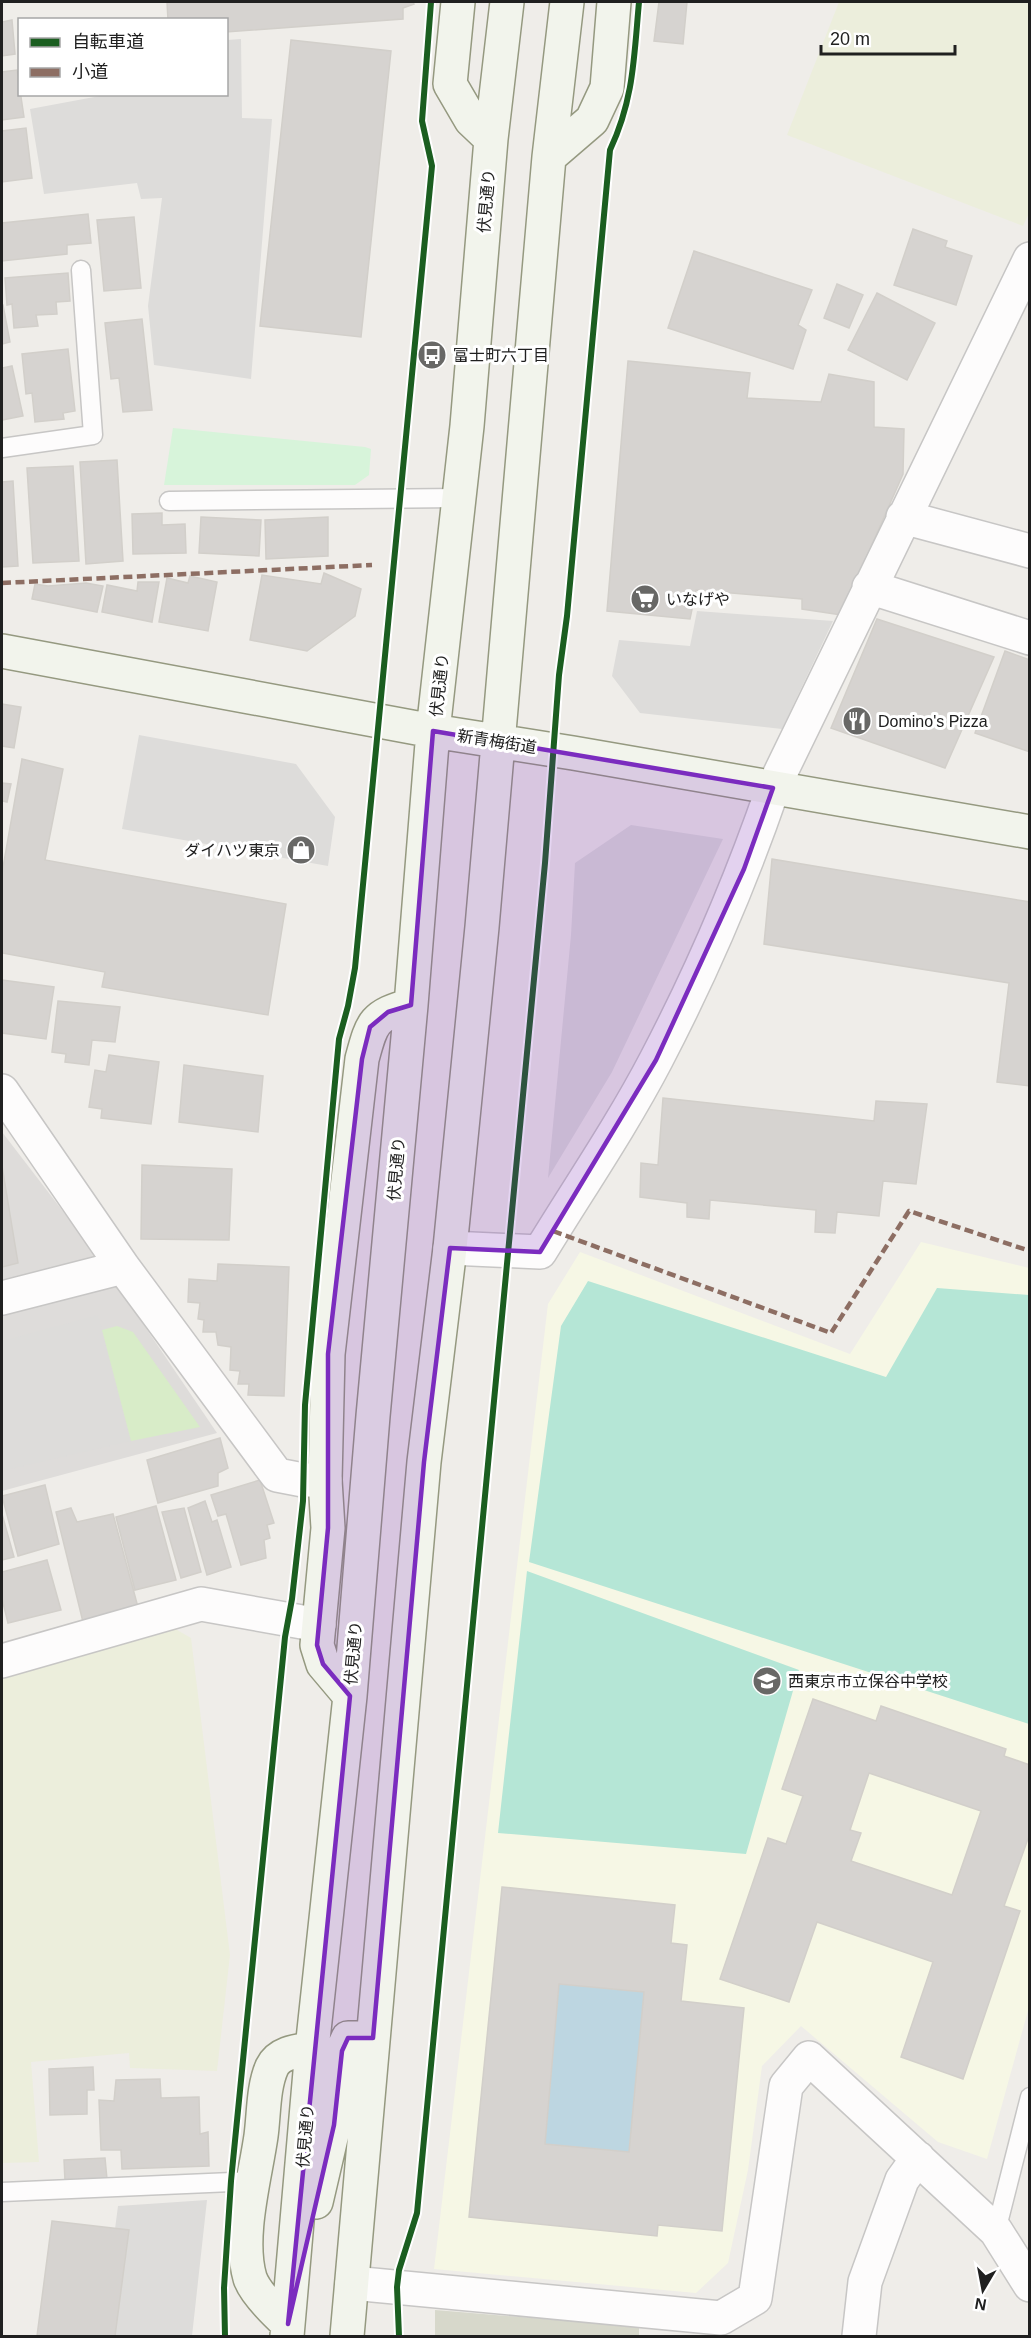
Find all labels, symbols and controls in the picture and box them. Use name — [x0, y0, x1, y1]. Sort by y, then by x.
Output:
legend — [18, 18, 228, 96]
scale bar — [821, 18, 954, 56]
text: 20 m — [830, 29, 870, 49]
text: 自転車道 — [72, 32, 144, 52]
text: 小道 — [72, 62, 108, 82]
street label: 伏見通り — [475, 168, 498, 234]
bus stop icon: 富士町六丁目 — [416, 339, 448, 371]
place label: 富士町六丁目 — [453, 347, 549, 364]
supermarket icon: いなげや — [629, 583, 661, 615]
place label: いなげや — [666, 591, 730, 608]
street label: 伏見通り — [428, 652, 451, 718]
restaurant icon: Domino's Pizza — [841, 705, 873, 737]
place label: Domino's Pizza — [878, 713, 988, 730]
street label: 新青梅街道 — [456, 727, 538, 756]
shop icon: ダイハツ東京 — [285, 834, 317, 866]
place label: ダイハツ東京 — [184, 842, 280, 859]
street label: 伏見通り — [385, 1136, 408, 1202]
street label: 伏見通り — [342, 1620, 365, 1686]
school or university icon: 西東京市立保谷中学校 — [751, 1665, 783, 1697]
place label: 西東京市立保谷中学校 — [788, 1673, 948, 1690]
street label: 伏見通り — [294, 2103, 317, 2169]
north arrow — [953, 2260, 1013, 2320]
text: N — [973, 2295, 988, 2314]

